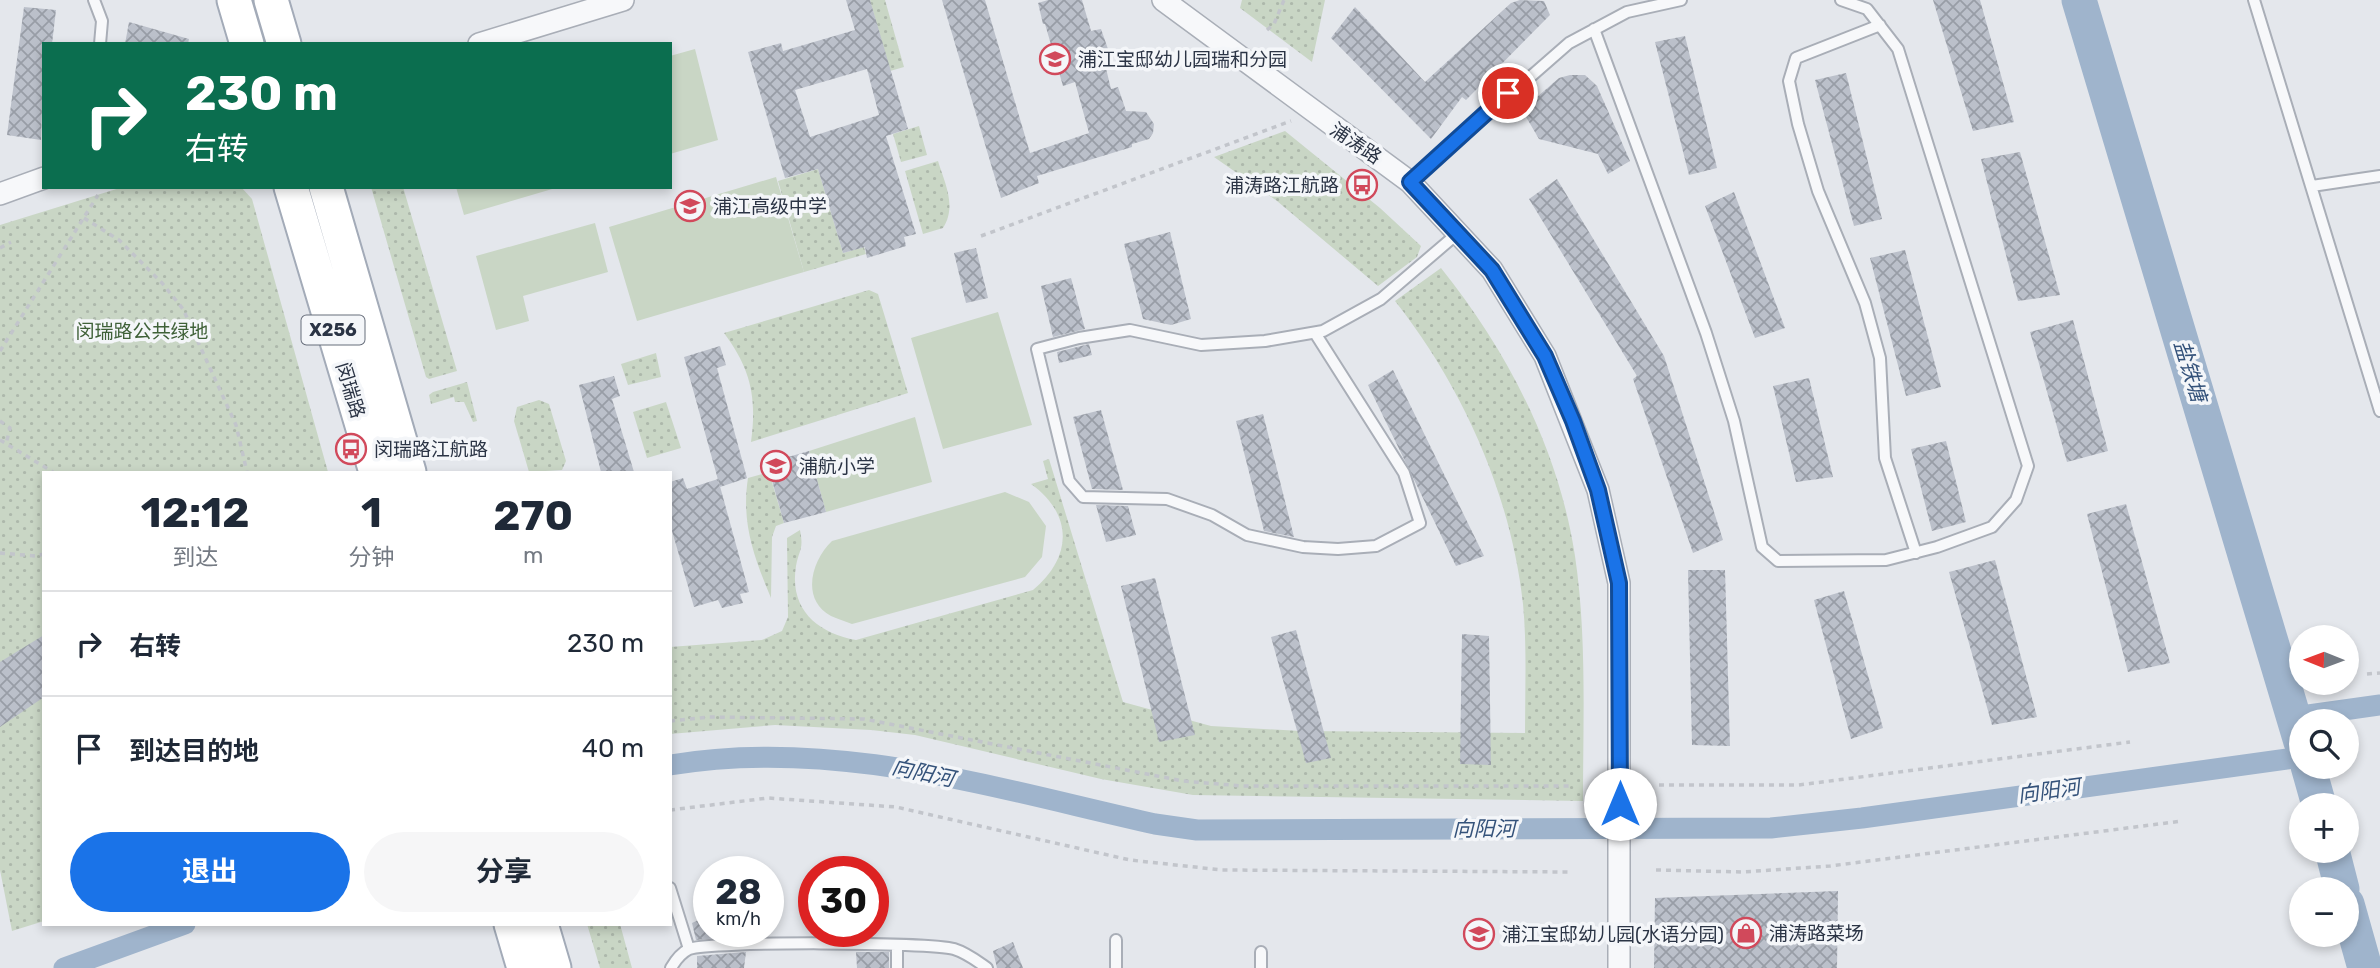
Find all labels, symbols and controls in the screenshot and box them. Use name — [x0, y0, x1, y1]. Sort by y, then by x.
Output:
school or university icon: 浦江宝邸幼儿园瑞和分园 — [1038, 42, 1072, 76]
place label: 浦江宝邸幼儿园瑞和分园 — [1078, 48, 1287, 71]
pin — [1478, 63, 1538, 123]
text: 230 m — [185, 64, 338, 122]
icon: right — [70, 70, 161, 161]
icon: arrive — [1489, 74, 1527, 112]
street label: 浦涛路 — [1326, 118, 1386, 169]
text: 右转 — [185, 130, 249, 168]
bus stop icon: 浦涛路江航路 — [1345, 168, 1379, 202]
place label: 浦涛路江航路 — [1225, 174, 1339, 197]
school or university icon: 浦江高级中学 — [673, 189, 707, 223]
place label: 浦江高级中学 — [713, 195, 827, 218]
road number: X256 — [302, 316, 364, 344]
park label: 闵瑞路公共绿地 — [75, 320, 209, 343]
water label: 盐铁塘 — [2169, 337, 2213, 408]
street label: 闵瑞路 — [331, 360, 370, 421]
bus stop icon: 闵瑞路江航路 — [334, 432, 368, 466]
place label: 闵瑞路江航路 — [374, 438, 488, 461]
school or university icon: 浦航小学 — [759, 449, 793, 483]
place label: 浦航小学 — [799, 455, 875, 478]
text: 12:12 — [141, 488, 249, 538]
text: 1 — [361, 488, 382, 538]
text: 270 — [493, 491, 573, 541]
text: m — [523, 541, 543, 569]
text: 到达 — [172, 543, 218, 571]
text: 分钟 — [348, 543, 394, 571]
icon: right — [70, 625, 108, 663]
north arrow — [2289, 625, 2359, 695]
map controls — [2289, 625, 2359, 947]
text: 230 m — [567, 628, 644, 659]
text: 右转 — [129, 631, 181, 662]
button: search — [2289, 709, 2359, 779]
icon: arrive — [70, 730, 108, 768]
text: 40 m — [582, 733, 644, 764]
text: 到达目的地 — [129, 736, 259, 767]
water label: 向阳河 — [890, 754, 960, 792]
position arrow — [1583, 767, 1657, 841]
water label: 向阳河 — [2016, 773, 2086, 807]
button: + — [2289, 793, 2359, 863]
water label: 向阳河 — [1453, 816, 1519, 841]
button: 退出 — [70, 832, 350, 912]
button: 分享 — [364, 832, 644, 912]
speed limit sign: 30 — [798, 856, 889, 947]
text: 28 — [715, 871, 762, 913]
button: − — [2289, 877, 2359, 947]
text: km/h — [716, 908, 761, 930]
shop icon: 浦涛路菜场 — [1729, 916, 1763, 950]
school or university icon: 浦江宝邸幼儿园(水语分园) — [1462, 917, 1496, 951]
place label: 浦涛路菜场 — [1769, 922, 1864, 945]
place label: 浦江宝邸幼儿园(水语分园) — [1502, 923, 1724, 946]

